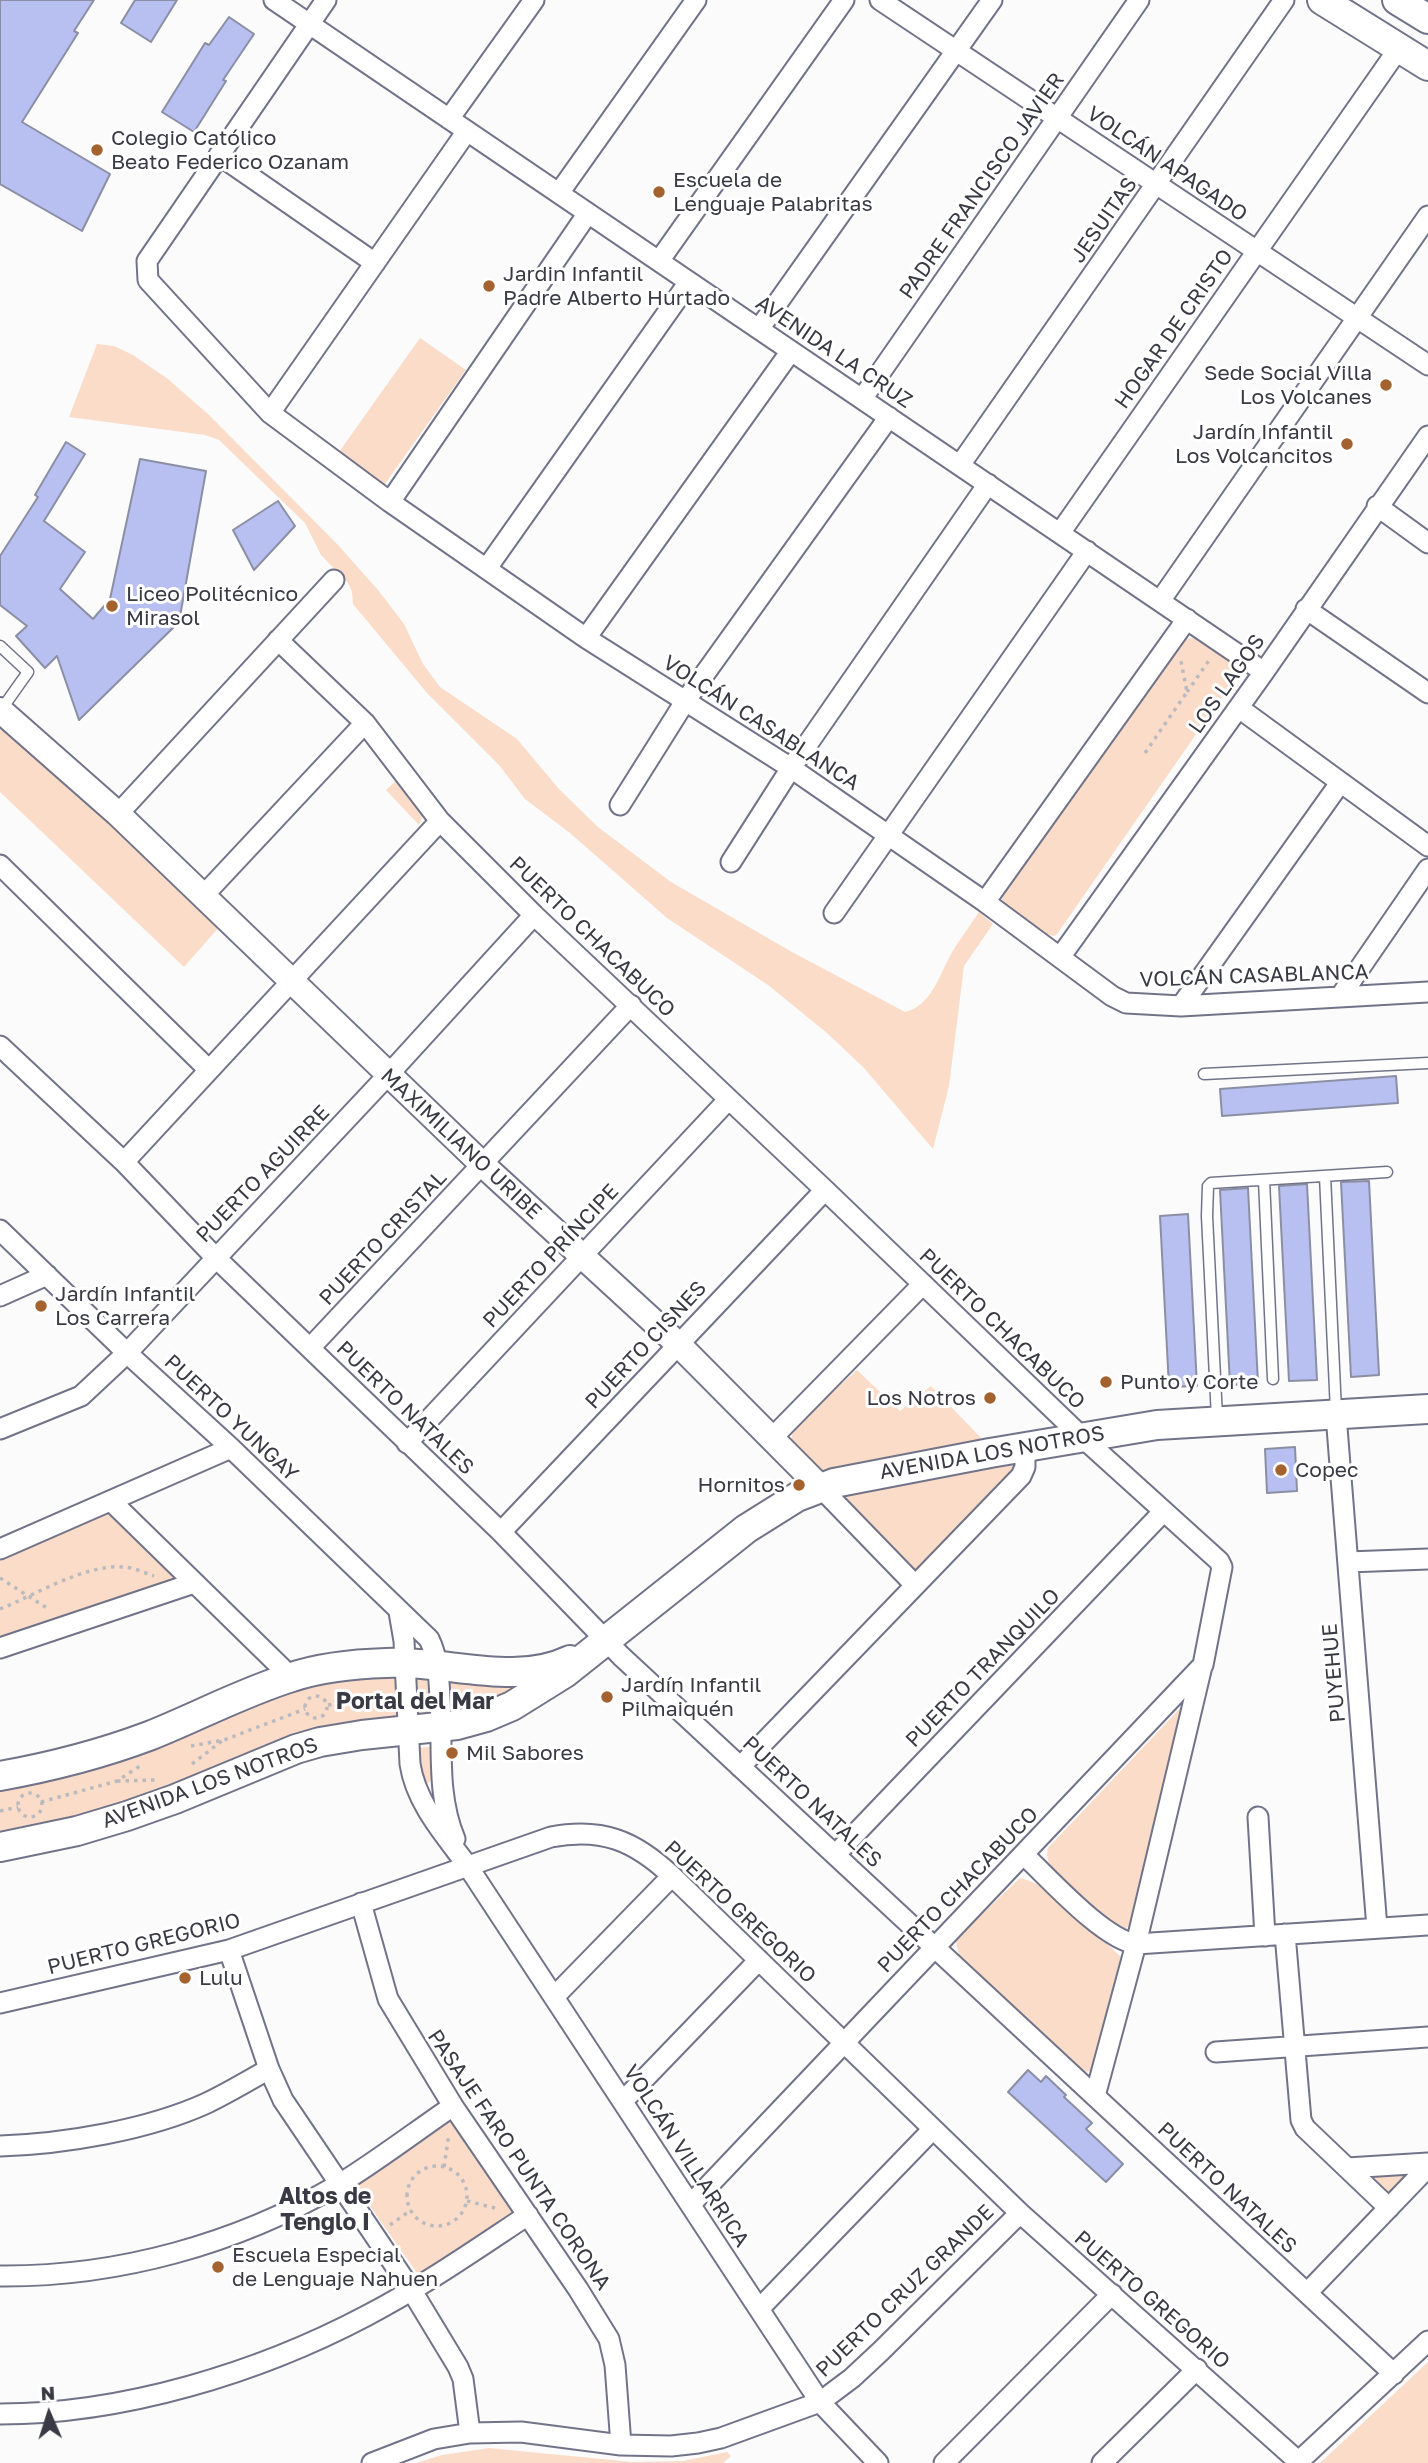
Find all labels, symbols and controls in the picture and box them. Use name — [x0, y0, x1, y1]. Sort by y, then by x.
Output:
street label: PADRE FRANCISCO JAVIER — [894, 68, 1070, 304]
street label: VOLCÁN APAGADO — [1082, 101, 1252, 227]
place label: Colegio Católico Beato Federico Ozanam — [111, 125, 349, 175]
marker: Colegio Católico Beato Federico Ozanam — [89, 142, 105, 158]
place label: Escuela de Lenguaje Palabritas — [673, 167, 873, 217]
street label: JESUITAS — [1065, 172, 1143, 268]
marker: Escuela de Lenguaje Palabritas — [651, 184, 667, 200]
street label: HOGAR DE CRISTO — [1110, 244, 1238, 414]
place label: Jardin Infantil Padre Alberto Hurtado — [503, 261, 730, 311]
marker: Jardin Infantil Padre Alberto Hurtado — [481, 278, 497, 294]
street label: AVENIDA LA CRUZ — [751, 290, 917, 414]
place label: Sede Social Villa Los Volcanes — [1204, 360, 1372, 410]
marker: Sede Social Villa Los Volcanes — [1378, 377, 1394, 393]
place label: Jardín Infantil Los Volcancitos — [1175, 419, 1333, 469]
marker: Jardín Infantil Los Volcancitos — [1339, 436, 1355, 452]
place label: Liceo Politécnico Mirasol — [126, 581, 298, 631]
marker: Liceo Politécnico Mirasol — [104, 598, 120, 614]
street label: LOS LAGOS — [1184, 630, 1270, 738]
street label: VOLCÁN CASABLANCA — [658, 650, 864, 796]
street label: PUERTO CHACABUCO — [504, 851, 680, 1023]
street label: VOLCÁN CASABLANCA — [1139, 959, 1369, 993]
street label: MAXIMILIANO URIBE — [376, 1063, 546, 1225]
street label: PUERTO AGUIRRE — [191, 1100, 335, 1248]
street label: PUERTO CRISTAL — [314, 1165, 452, 1311]
street label: PUERTO PRÍNCIPE — [478, 1179, 624, 1333]
street label: PUERTO CHACABUCO — [914, 1243, 1090, 1415]
street label: PUERTO CISNES — [580, 1276, 712, 1414]
place label: Jardín Infantil Los Carrera — [55, 1281, 195, 1331]
marker: Jardín Infantil Los Carrera — [33, 1298, 49, 1314]
street label: PUERTO NATALES — [331, 1336, 479, 1480]
street label: PUERTO YUNGAY — [159, 1349, 303, 1487]
place label: Punto y Corte — [1120, 1369, 1258, 1395]
marker: Punto y Corte — [1098, 1374, 1114, 1390]
place label: Los Notros — [867, 1385, 976, 1411]
marker: Los Notros — [982, 1390, 998, 1406]
street label: AVENIDA LOS NOTROS — [878, 1421, 1106, 1485]
place label: Copec — [1295, 1457, 1358, 1483]
marker: Copec — [1273, 1462, 1289, 1478]
place label: Hornitos — [698, 1472, 785, 1498]
marker: Hornitos — [791, 1477, 807, 1493]
street label: PUERTO TRANQUILO — [901, 1583, 1065, 1753]
street label: PUYEHUE — [1317, 1622, 1351, 1724]
place label: Jardín Infantil Pilmaiquén — [621, 1672, 761, 1722]
district label: Portal del Mar — [336, 1688, 494, 1716]
marker: Jardín Infantil Pilmaiquén — [599, 1689, 615, 1705]
street label: PUERTO NATALES — [737, 1731, 887, 1873]
street label: AVENIDA LOS NOTROS — [99, 1732, 321, 1834]
place label: Mil Sabores — [466, 1740, 584, 1766]
marker: Mil Sabores — [444, 1745, 460, 1761]
street label: PUERTO CHACABUCO — [872, 1802, 1044, 1978]
street label: PUERTO GREGORIO — [659, 1835, 821, 1989]
street label: PUERTO GREGORIO — [45, 1908, 243, 1980]
place label: Lulu — [199, 1965, 243, 1991]
marker: Lulu — [177, 1970, 193, 1986]
street label: PASAJE FARO PUNTA CORONA — [422, 2025, 616, 2295]
street label: VOLCÁN VILLARRICA — [618, 2060, 754, 2252]
street label: PUERTO NATALES — [1152, 2117, 1302, 2259]
district label: Altos de Tenglo I — [279, 2183, 371, 2237]
street label: PUERTO CRUZ GRANDE — [811, 2199, 999, 2383]
street label: PUERTO GREGORIO — [1069, 2226, 1235, 2374]
place label: Escuela Especial de Lenguaje Nahuen — [232, 2242, 438, 2292]
marker: Escuela Especial de Lenguaje Nahuen — [210, 2259, 226, 2275]
north arrow — [14, 2379, 84, 2449]
text: N — [40, 2381, 56, 2404]

